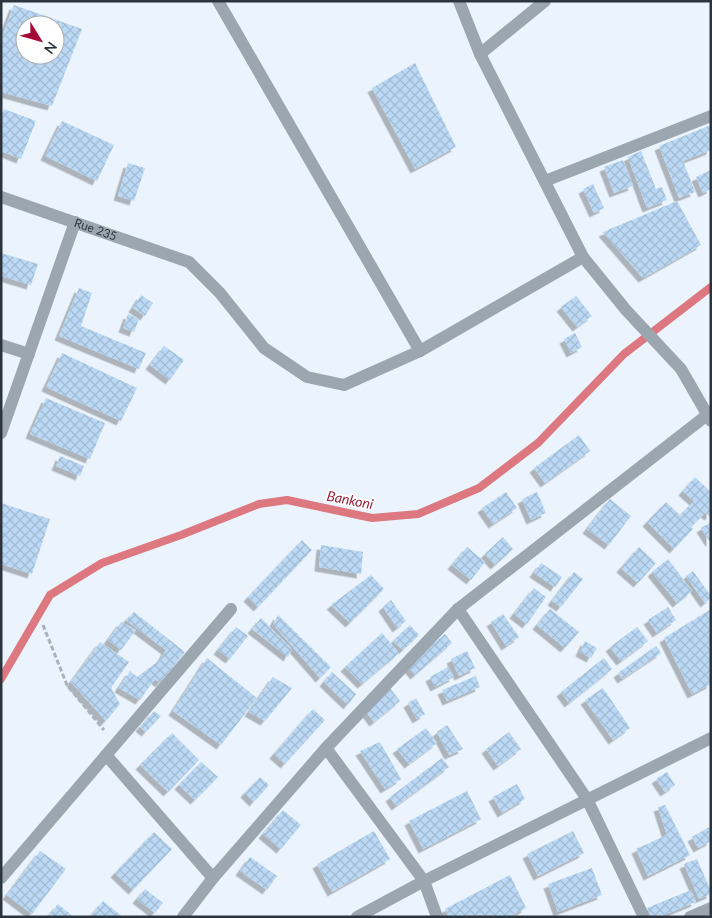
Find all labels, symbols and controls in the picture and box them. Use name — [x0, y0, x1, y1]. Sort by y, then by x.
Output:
north arrow — [15, 15, 65, 65]
text: N — [41, 39, 61, 58]
street label: Rue 235 — [72, 215, 119, 244]
water label: Bankoni — [325, 487, 376, 512]

